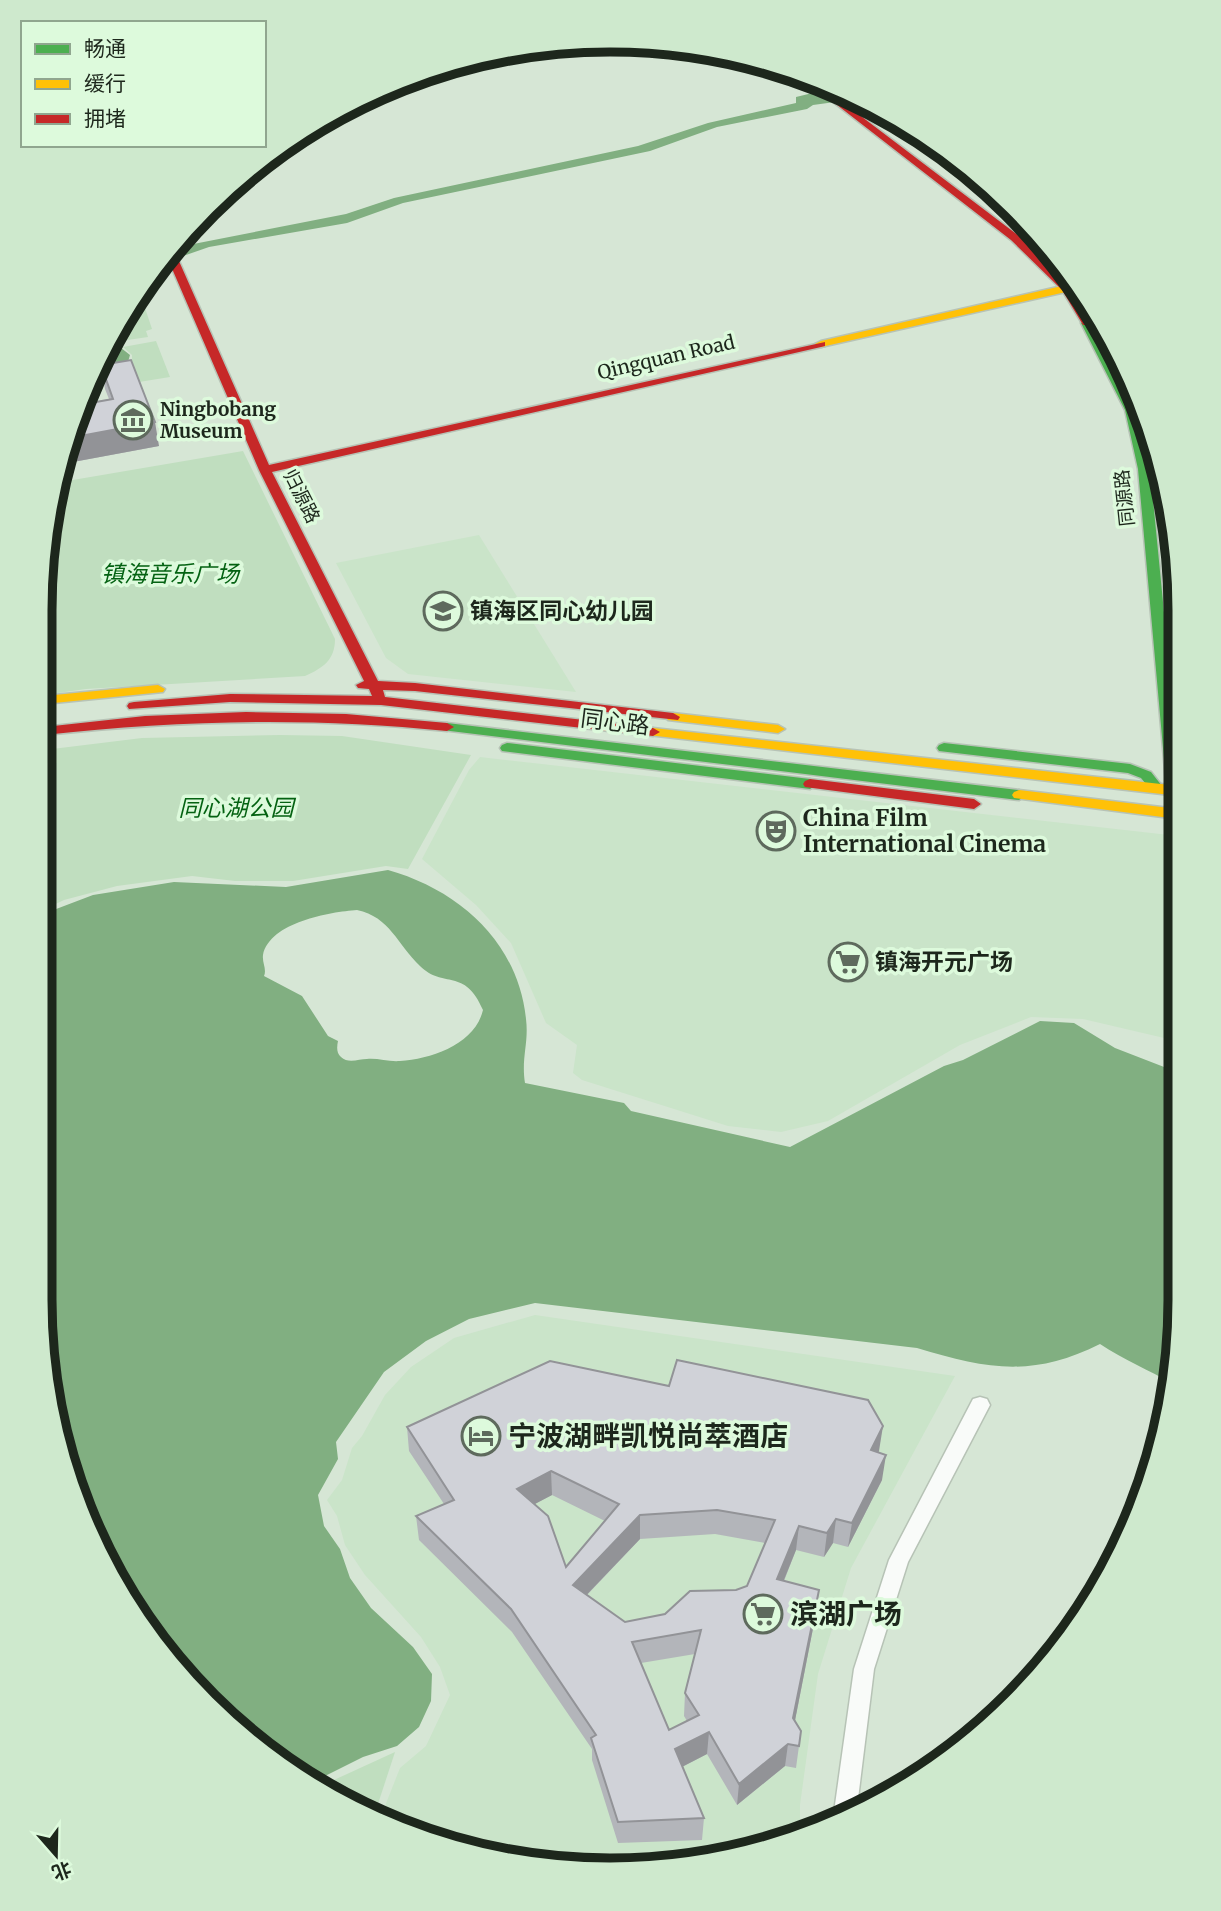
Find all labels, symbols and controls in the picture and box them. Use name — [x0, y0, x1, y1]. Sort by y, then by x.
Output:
legend — [21, 21, 266, 147]
text: 畅通 — [84, 35, 126, 62]
text: 缓行 — [84, 70, 126, 97]
text: 拥堵 — [84, 105, 126, 132]
street label: Qingquan Road — [595, 330, 737, 384]
place label: Ningbobang Museum — [160, 397, 276, 443]
museum icon: Ningbobang Museum — [112, 399, 154, 441]
street label: 归源路 — [278, 465, 326, 527]
street label: 同源路 — [1109, 468, 1139, 528]
park label: 镇海音乐广场 — [101, 559, 241, 588]
school or university icon: 镇海区同心幼儿园 — [422, 590, 464, 632]
place label: 镇海区同心幼儿园 — [470, 596, 654, 625]
street label: 同心路 — [579, 703, 651, 740]
park label: 同心湖公园 — [179, 793, 297, 822]
place label: China Film International Cinema — [803, 803, 1046, 858]
theatre icon: China Film International Cinema — [755, 810, 797, 852]
supermarket icon: 镇海开元广场 — [827, 941, 869, 983]
place label: 镇海开元广场 — [875, 947, 1013, 976]
hotel icon: 宁波湖畔凯悦尚萃酒店 — [460, 1415, 502, 1457]
place label: 宁波湖畔凯悦尚萃酒店 — [508, 1418, 788, 1454]
supermarket icon: 滨湖广场 — [742, 1593, 784, 1635]
place label: 滨湖广场 — [790, 1596, 902, 1632]
north arrow — [21, 1820, 91, 1890]
text: 北 — [49, 1856, 75, 1886]

